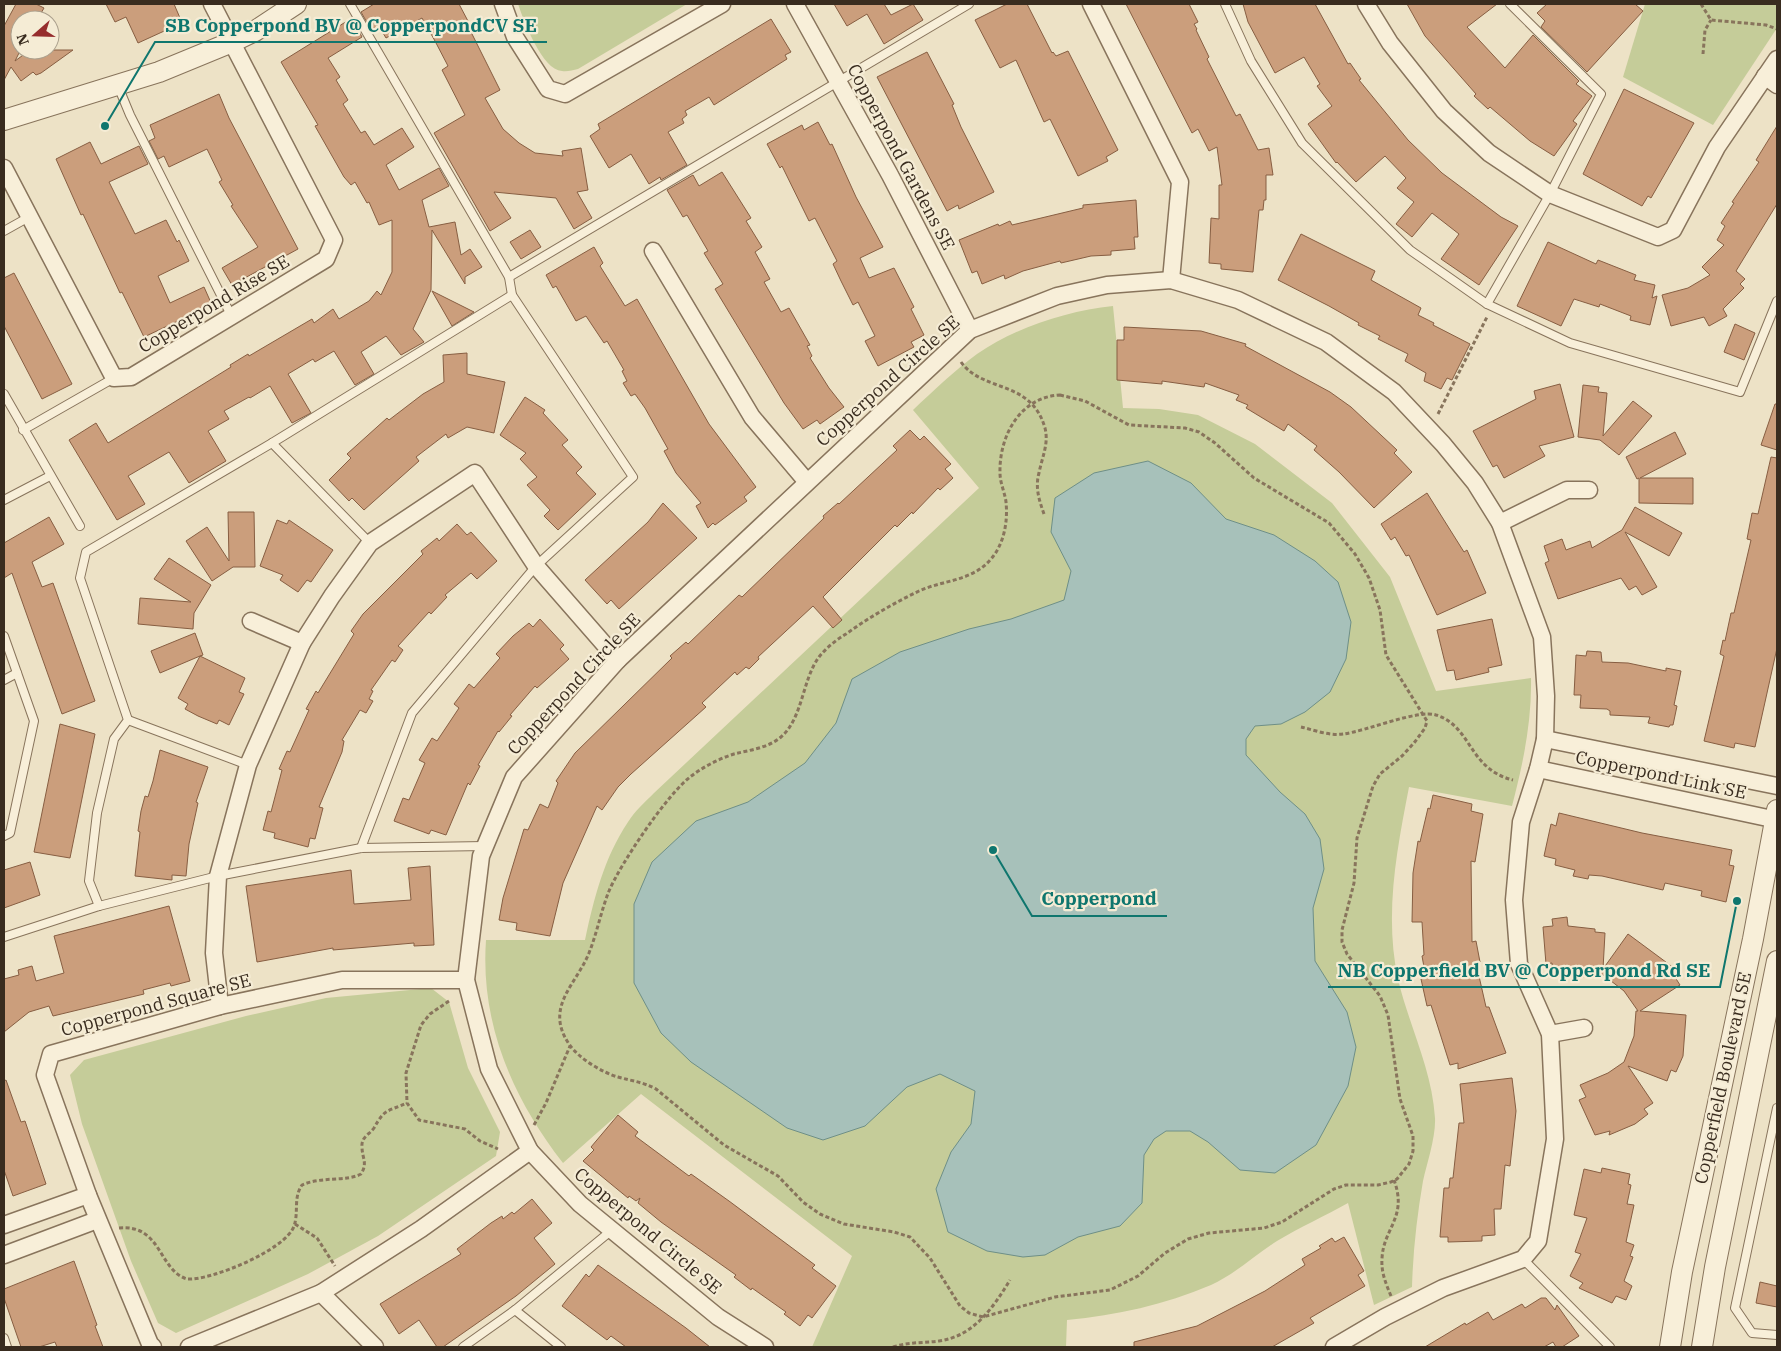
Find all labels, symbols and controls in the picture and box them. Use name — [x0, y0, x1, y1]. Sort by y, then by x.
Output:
callout: SB Copperpond BV @ CopperpondCV SE — [155, 8, 547, 42]
north arrow — [10, 10, 60, 60]
text: SB Copperpond BV @ CopperpondCV SE — [165, 13, 537, 37]
text: N — [12, 31, 33, 48]
street label: Copperpond Gardens SE — [843, 60, 960, 254]
street label: Copperpond Rise SE — [134, 249, 293, 358]
street label: Copperpond Circle SE — [811, 310, 964, 451]
street label: Copperpond Circle SE — [502, 608, 645, 759]
street label: Copperpond Link SE — [1574, 745, 1749, 804]
callout: Copperpond — [1032, 882, 1167, 916]
text: Copperpond — [1041, 886, 1157, 910]
callout: NB Copperfield BV @ Copperpond Rd SE — [1328, 953, 1720, 987]
text: NB Copperfield BV @ Copperpond Rd SE — [1338, 958, 1710, 982]
street label: Copperpond Square SE — [58, 968, 253, 1041]
street label: Copperfield Boulevard SE — [1689, 970, 1756, 1186]
street label: Copperpond Circle SE — [570, 1162, 727, 1299]

